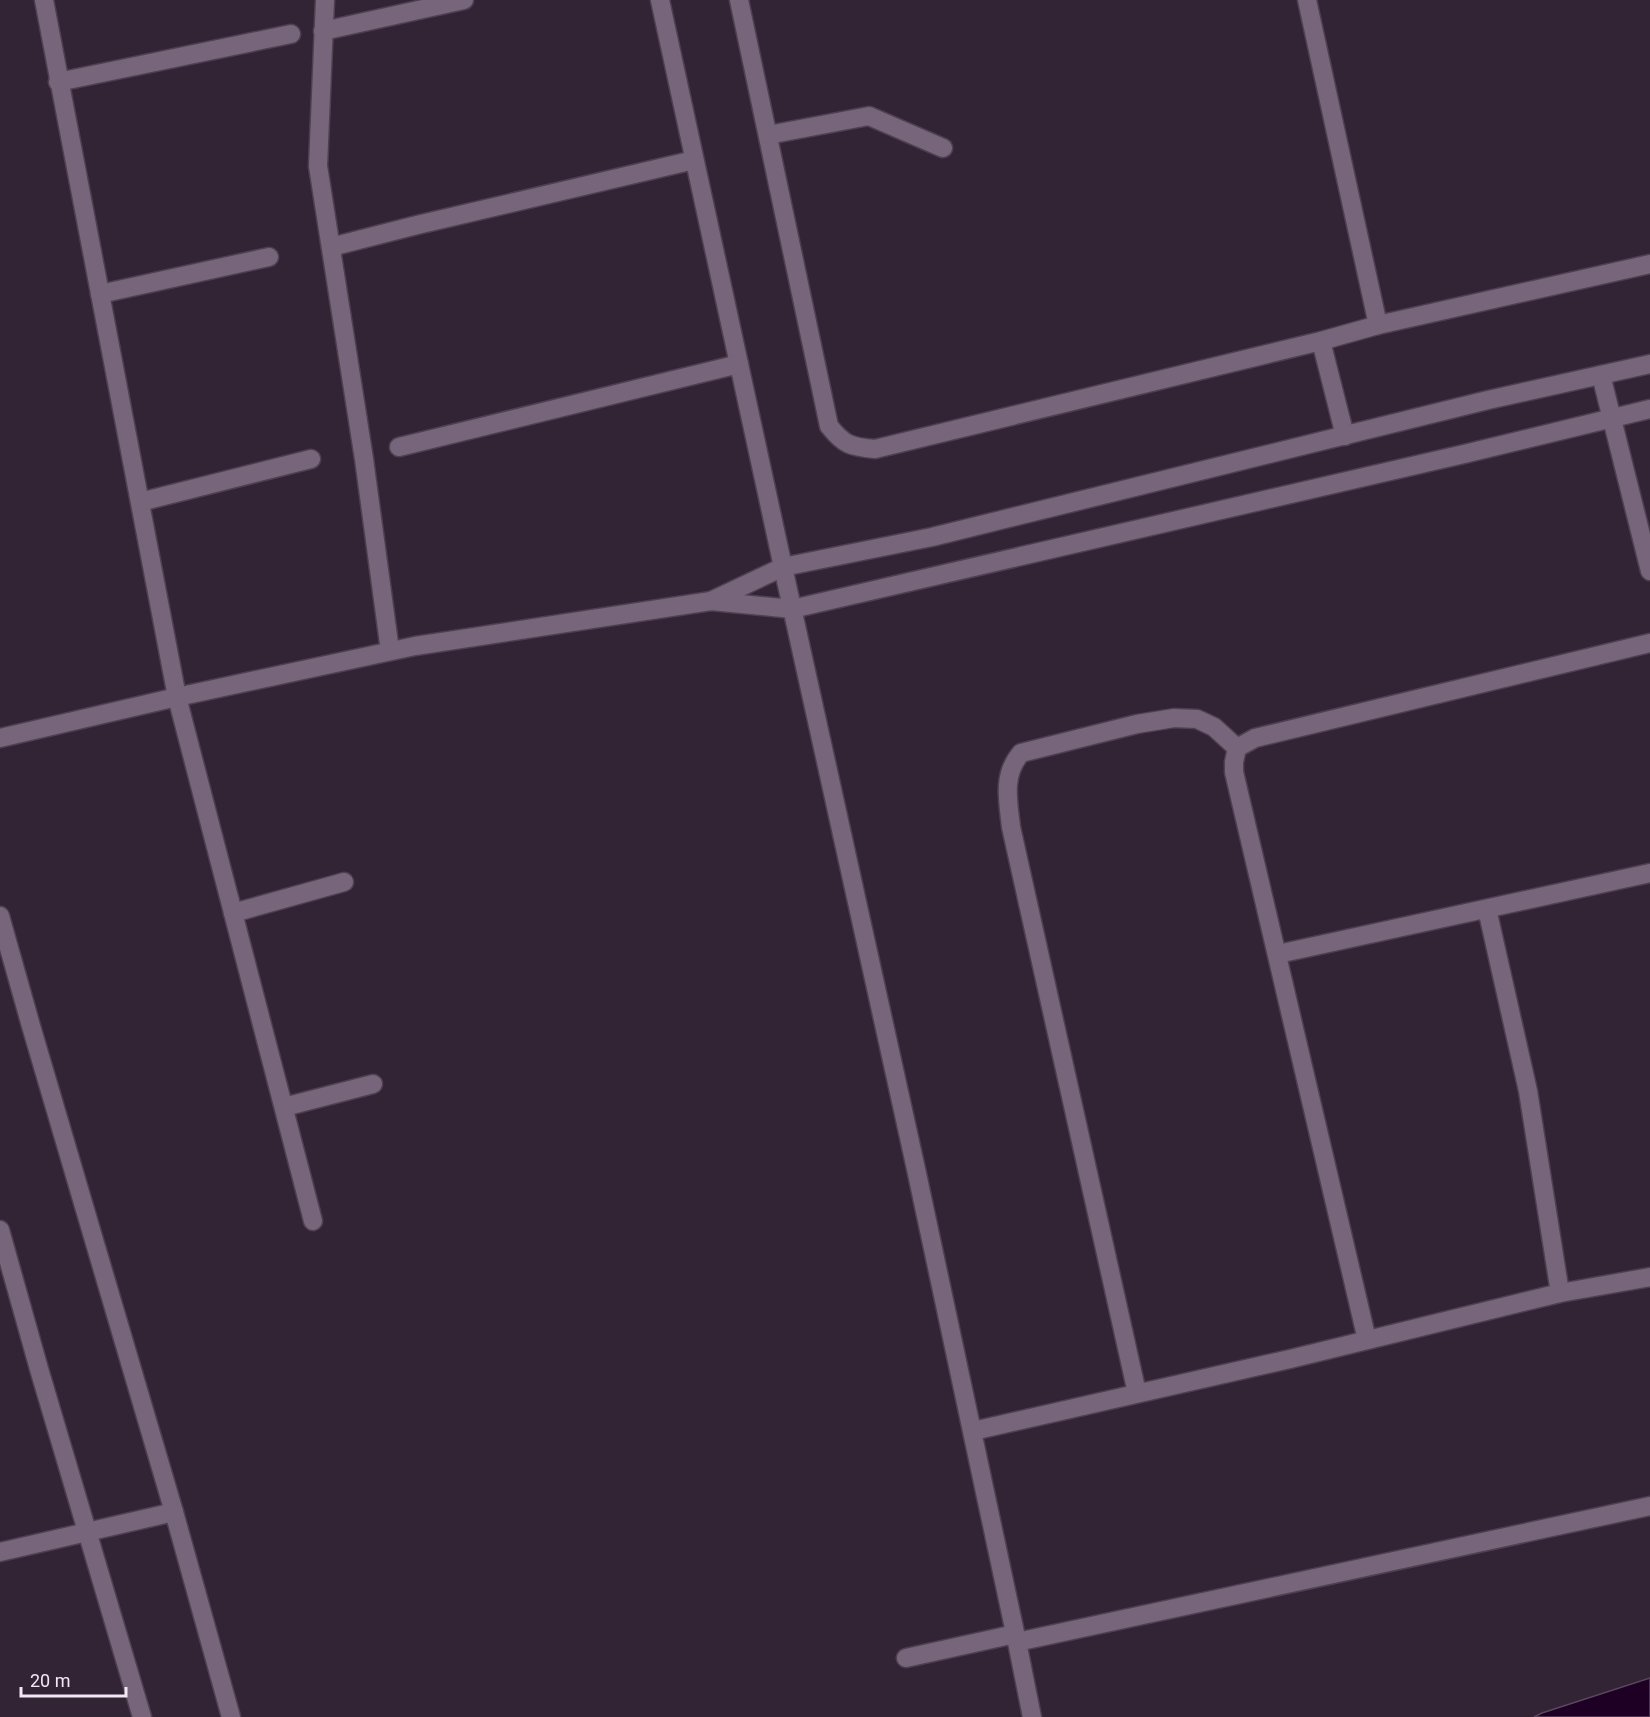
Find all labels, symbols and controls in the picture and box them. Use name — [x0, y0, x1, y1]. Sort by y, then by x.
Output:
scale bar — [21, 1660, 126, 1698]
text: 20 m — [30, 1670, 70, 1691]

